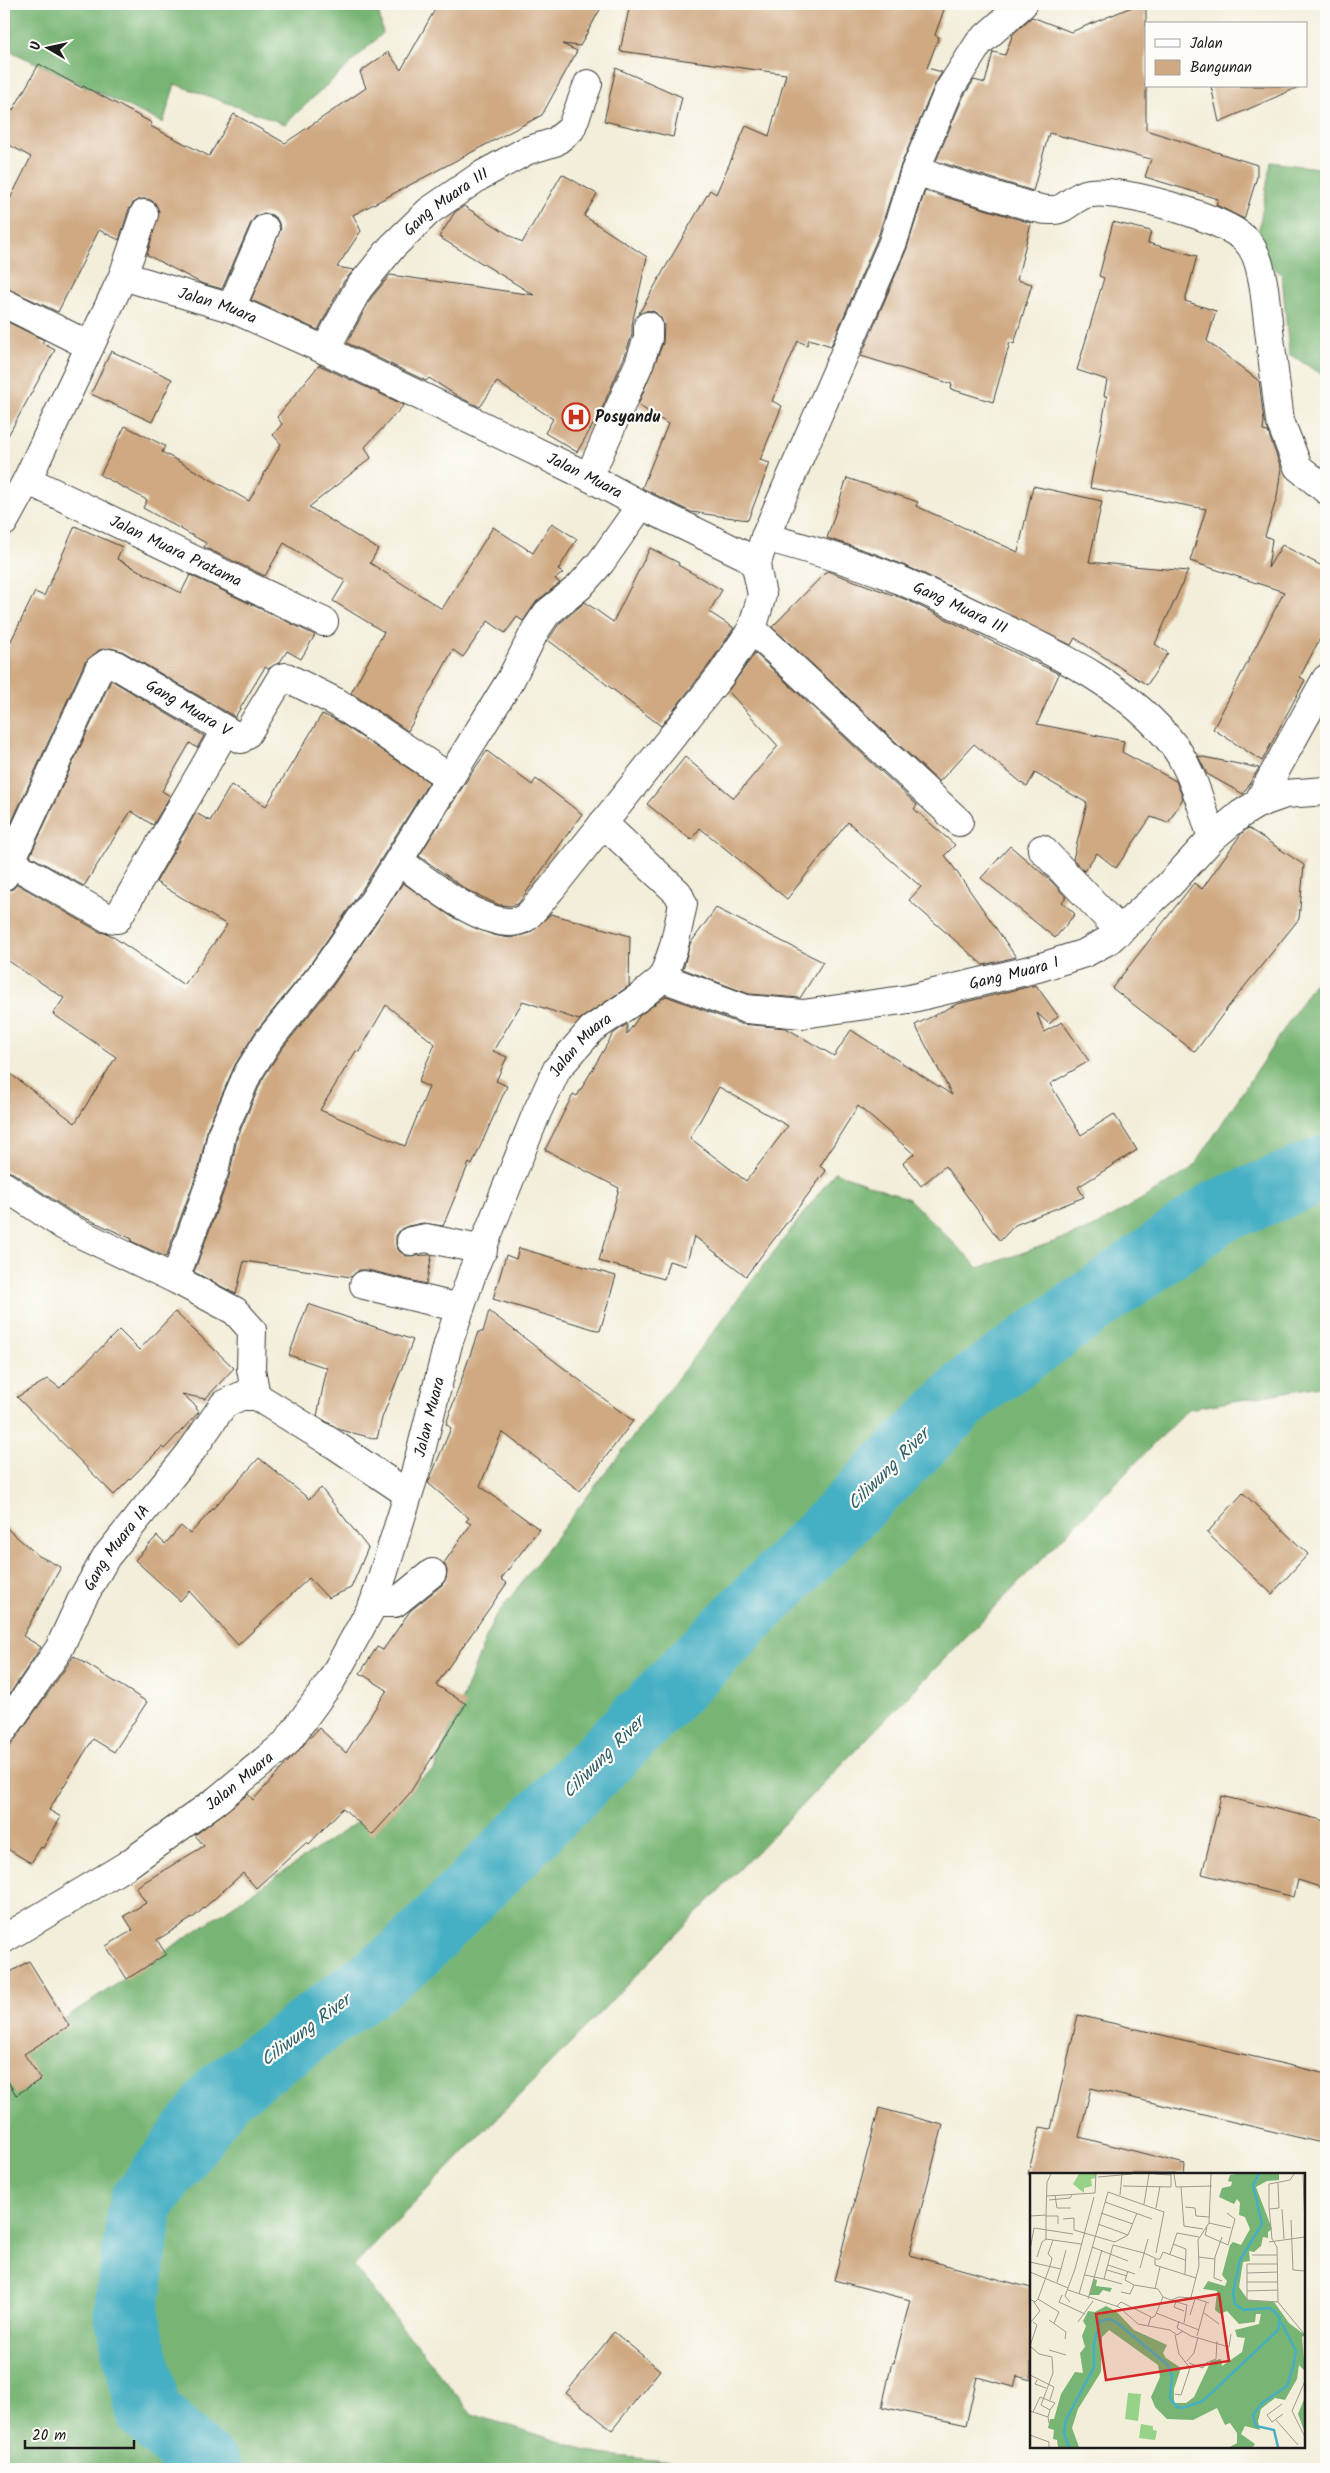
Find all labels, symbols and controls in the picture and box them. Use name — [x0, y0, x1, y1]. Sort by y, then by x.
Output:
north arrow — [22, 22, 72, 72]
legend — [1145, 22, 1308, 88]
text: Jalan — [1190, 32, 1223, 56]
text: U — [25, 40, 48, 52]
text: Bangunan — [1190, 56, 1252, 80]
street label: Gang Muara III — [397, 161, 493, 242]
street label: Jalan Muara — [175, 280, 261, 331]
hospital icon: Posyandu — [561, 402, 591, 432]
place label: Posyandu — [595, 405, 661, 430]
street label: Jalan Muara — [542, 446, 627, 505]
street label: Jalan Muara Pratama — [106, 509, 246, 594]
street label: Gang Muara III — [909, 575, 1012, 641]
street label: Gang Muara V — [141, 673, 237, 744]
street label: Gang Muara I — [967, 950, 1062, 997]
street label: Jalan Muara — [543, 1007, 617, 1081]
street label: Jalan Muara — [407, 1374, 452, 1460]
water label: Ciliwung River — [841, 1419, 940, 1518]
street label: Gang Muara IA — [77, 1499, 156, 1596]
water label: Ciliwung River — [556, 1707, 655, 1806]
street label: Jalan Muara — [200, 1745, 279, 1817]
water label: Ciliwung River — [255, 1985, 360, 2075]
inset map — [1030, 2173, 1305, 2448]
scale bar — [25, 2418, 134, 2450]
text: 20 m — [32, 2424, 66, 2448]

